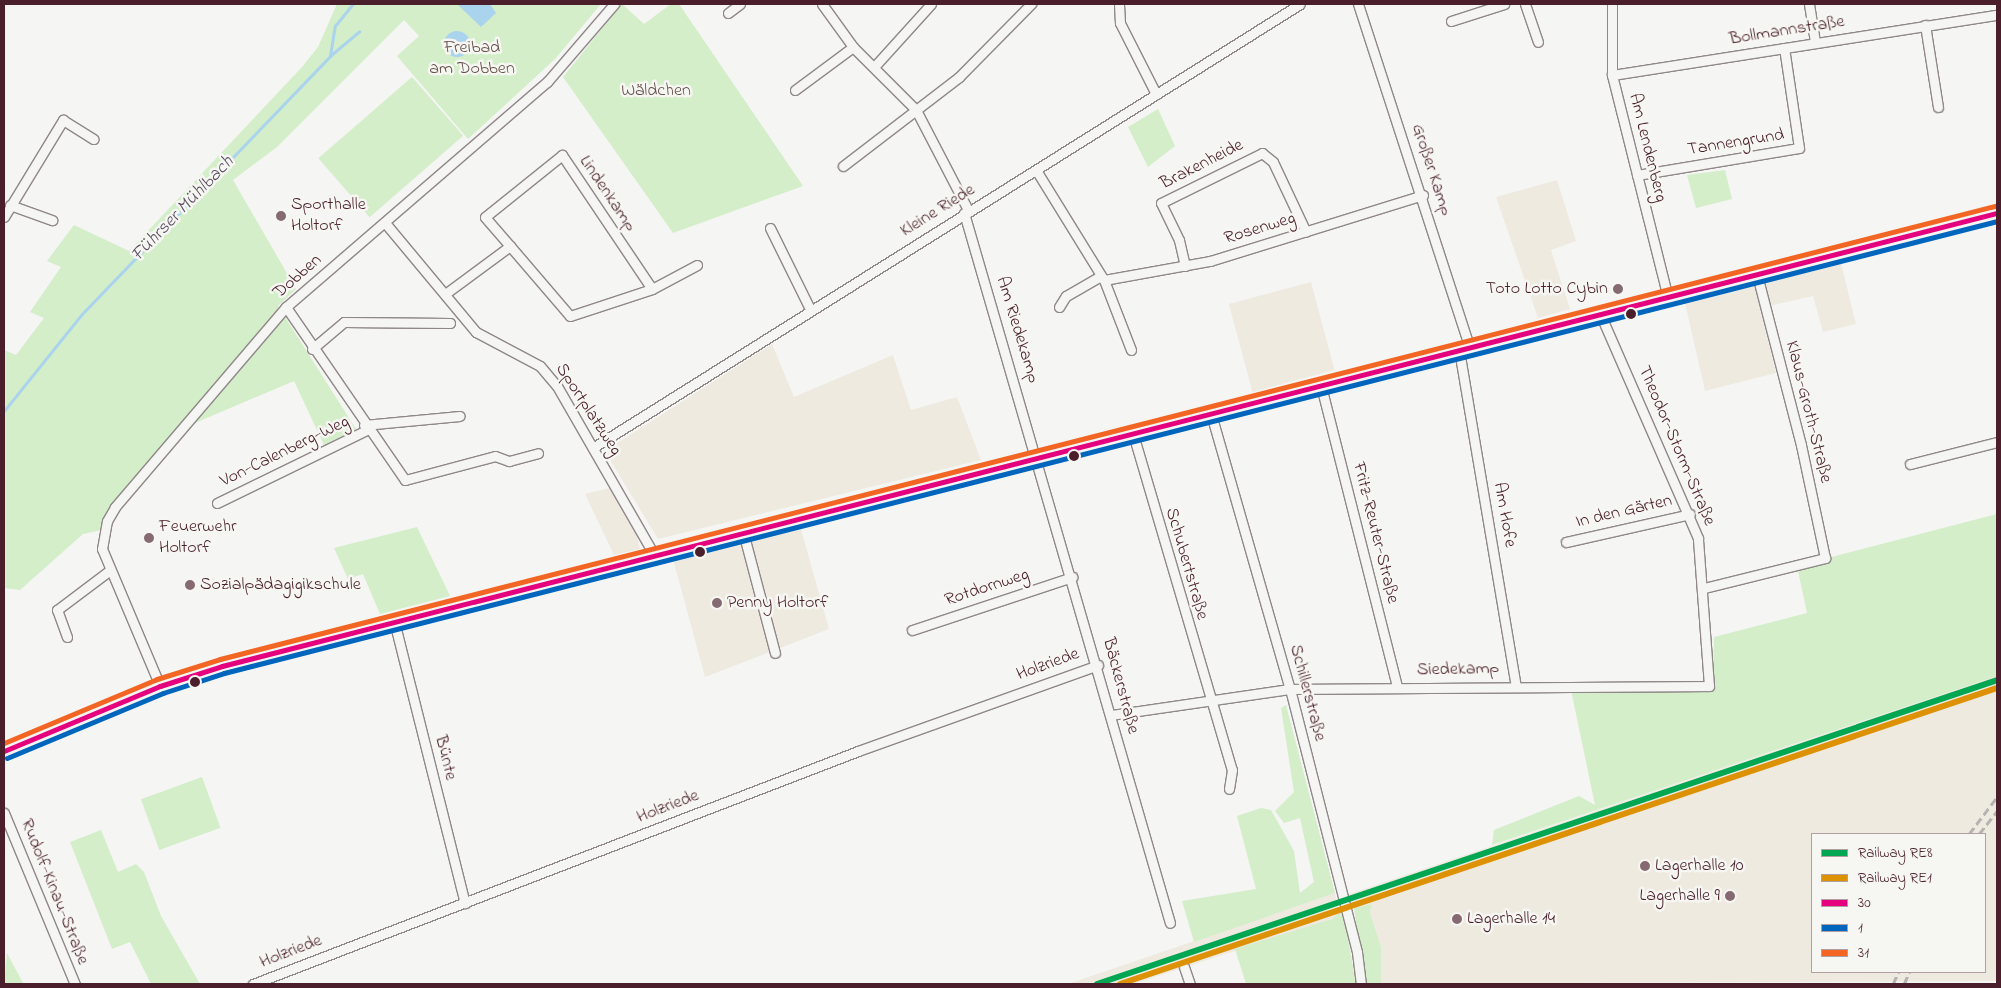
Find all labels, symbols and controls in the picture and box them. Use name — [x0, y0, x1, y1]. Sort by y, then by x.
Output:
street label: Bollmannstraße — [1728, 11, 1846, 51]
park label: Freibad am Dobben — [429, 38, 515, 80]
park label: Wäldchen — [621, 80, 691, 102]
street label: Am Lendenberg — [1623, 91, 1671, 205]
street label: Großer Kamp — [1406, 121, 1456, 219]
street label: Tannengrund — [1686, 125, 1786, 161]
street label: Brakenheide — [1157, 135, 1247, 195]
water label: Führser Mühlbach — [127, 152, 239, 266]
street label: Lindenkamp — [574, 152, 640, 236]
street label: Kleine Riede — [897, 180, 979, 242]
place label: Sporthalle Holtorf — [291, 195, 366, 238]
street label: Rosenweg — [1222, 208, 1298, 250]
marker: Sporthalle Holtorf — [275, 210, 287, 222]
street label: Dobben — [269, 250, 327, 304]
street label: Am Riedekamp — [991, 274, 1043, 386]
place label: Toto Lotto Cybin — [1486, 278, 1608, 300]
marker: Toto Lotto Cybin — [1612, 283, 1624, 295]
unlabelled marker — [1626, 309, 1636, 319]
street label: Klaus-Groth-Straße — [1780, 339, 1836, 485]
street label: Sportplatzweg — [550, 360, 626, 460]
street label: Theodor-Storm-Straße — [1633, 363, 1719, 529]
street label: Von-Calenberg-Weg — [217, 411, 353, 493]
unlabelled marker — [1069, 451, 1079, 461]
street label: Fritz-Reuter-Straße — [1347, 460, 1403, 606]
street label: Am Hofe — [1488, 481, 1520, 549]
street label: In den Gärten — [1574, 490, 1674, 534]
street label: Schubertstraße — [1160, 505, 1212, 623]
place label: Feuerwehr Holtorf — [159, 517, 237, 560]
marker: Feuerwehr Holtorf — [143, 532, 155, 544]
unlabelled marker — [695, 547, 705, 557]
street label: Rotdornweg — [942, 564, 1032, 612]
place label: Sozialpädagigikschule — [200, 574, 361, 596]
marker: Sozialpädagigikschule — [184, 579, 196, 591]
place label: Penny Holtorf — [727, 592, 828, 614]
marker: Penny Holtorf — [711, 597, 723, 609]
street label: Bäckerstraße — [1097, 636, 1143, 736]
street label: Schillerstraße — [1284, 642, 1330, 744]
street label: Holzriede — [1014, 644, 1082, 686]
street label: Siedekamp — [1417, 658, 1499, 682]
unlabelled marker — [190, 677, 200, 687]
street label: Bünte — [429, 733, 461, 783]
street label: Holzriede — [634, 785, 702, 829]
street label: Rudolf-Kinau-Straße — [15, 816, 93, 968]
legend — [1811, 833, 1986, 973]
text: Railway RE8 — [1858, 842, 1933, 864]
place label: Lagerhalle 10 — [1655, 855, 1744, 877]
marker: Lagerhalle 10 — [1639, 860, 1651, 872]
text: Railway RE1 — [1858, 867, 1932, 889]
place label: Lagerhalle 9 — [1640, 885, 1720, 907]
marker: Lagerhalle 9 — [1724, 890, 1736, 902]
text: 30 — [1858, 892, 1871, 914]
place label: Lagerhalle 14 — [1467, 908, 1555, 930]
marker: Lagerhalle 14 — [1451, 913, 1463, 925]
text: 1 — [1858, 917, 1863, 939]
street label: Holzriede — [257, 930, 325, 974]
text: 31 — [1858, 942, 1869, 964]

